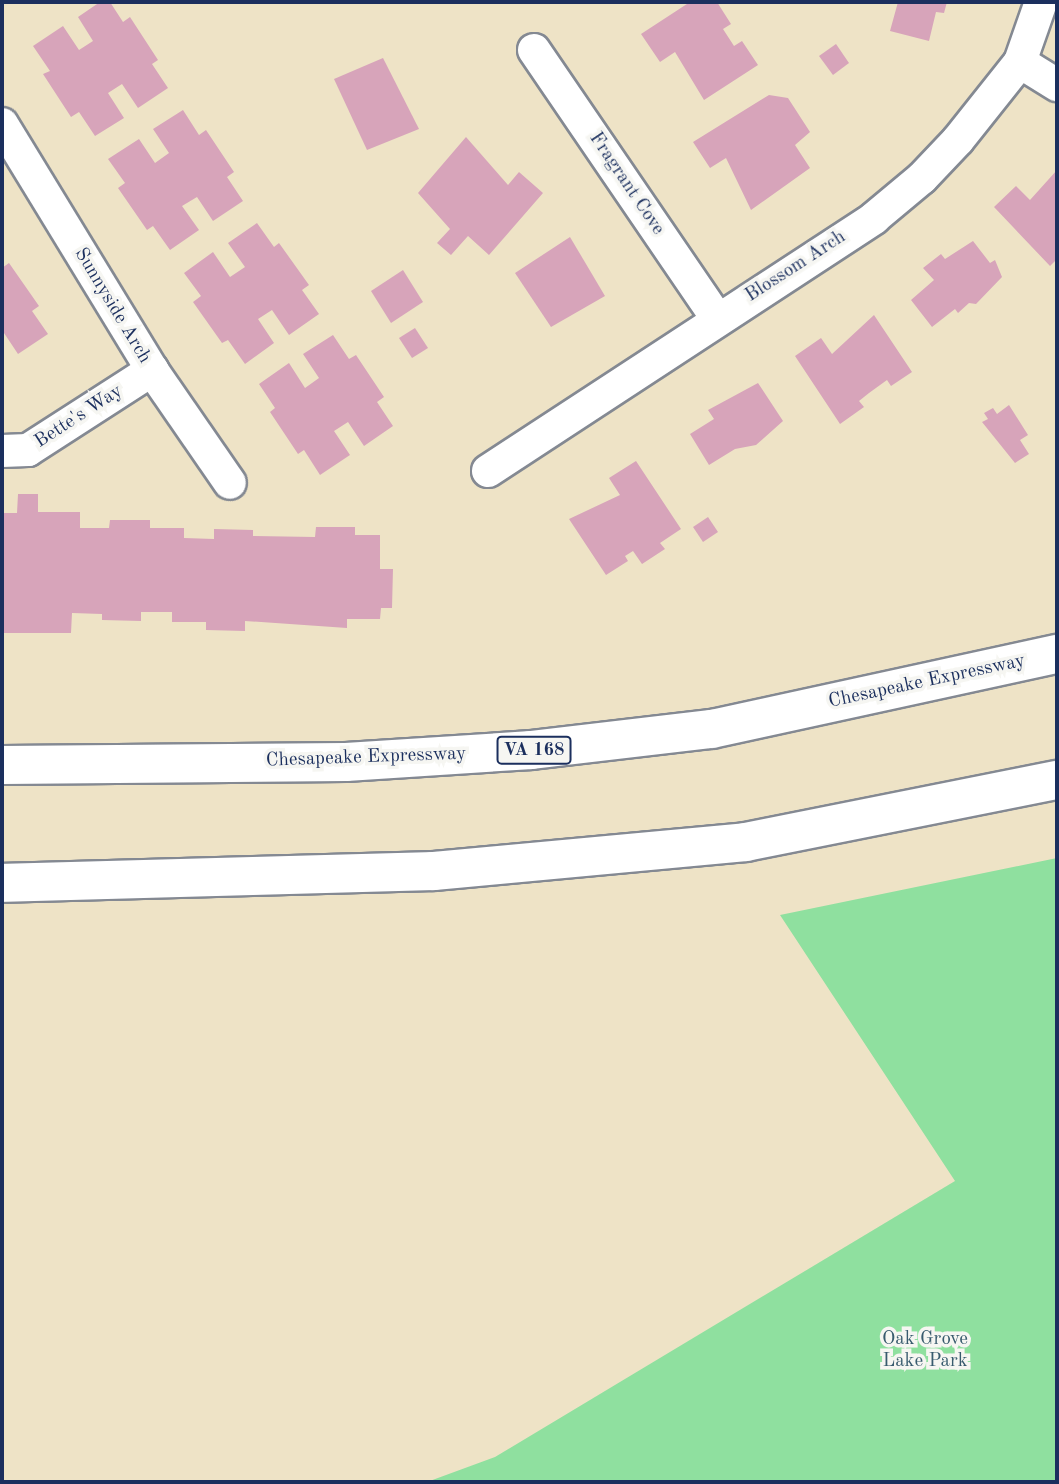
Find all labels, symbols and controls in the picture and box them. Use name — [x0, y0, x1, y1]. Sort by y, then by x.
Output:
street label: Fragrant Cove — [583, 128, 669, 240]
street label: Blossom Arch — [742, 226, 850, 308]
street label: Sunnyside Arch — [69, 244, 155, 368]
street label: Bette's Way — [31, 380, 127, 454]
street label: Chesapeake Expressway — [827, 650, 1027, 714]
road number: VA 168 — [496, 736, 572, 764]
street label: Chesapeake Expressway — [265, 743, 467, 773]
park label: Oak Grove Lake Park — [882, 1329, 968, 1373]

